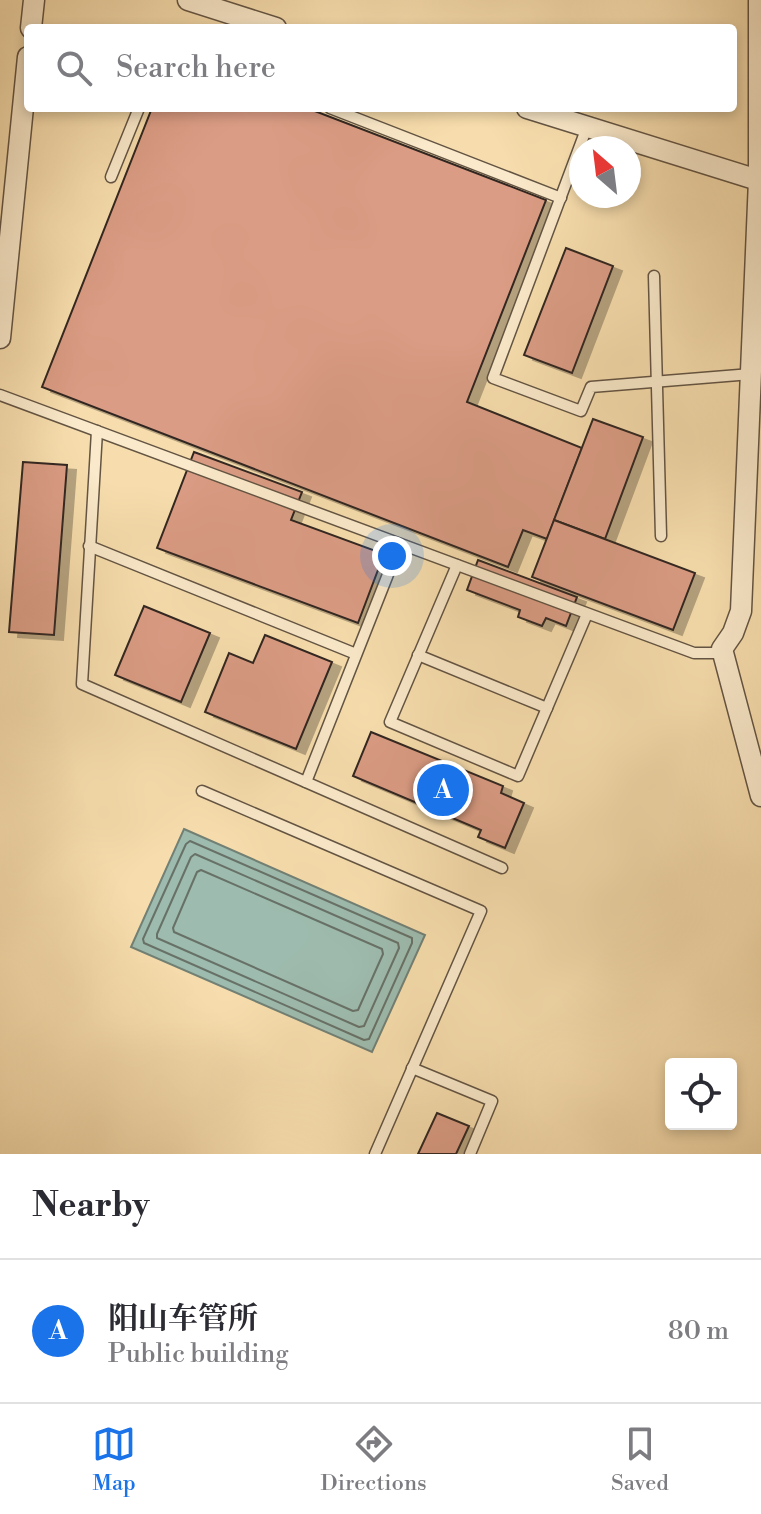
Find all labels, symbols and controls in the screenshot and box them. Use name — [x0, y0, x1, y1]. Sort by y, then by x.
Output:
search box — [24, 24, 737, 112]
icon: search — [52, 46, 96, 90]
text: Search here — [116, 49, 276, 87]
north arrow — [569, 136, 641, 208]
your location — [372, 536, 412, 576]
pin: A — [417, 760, 469, 820]
map controls — [665, 1058, 737, 1130]
button: locate — [665, 1058, 737, 1130]
text: Nearby — [32, 1185, 150, 1227]
text: 阳山车管所 — [108, 1300, 258, 1338]
text: A — [49, 1315, 67, 1347]
text: 80 m — [668, 1315, 729, 1347]
text: Public building — [108, 1338, 289, 1370]
tab: Map — [92, 1422, 136, 1497]
tab: Directions — [321, 1422, 427, 1497]
tab: Saved — [611, 1422, 669, 1497]

